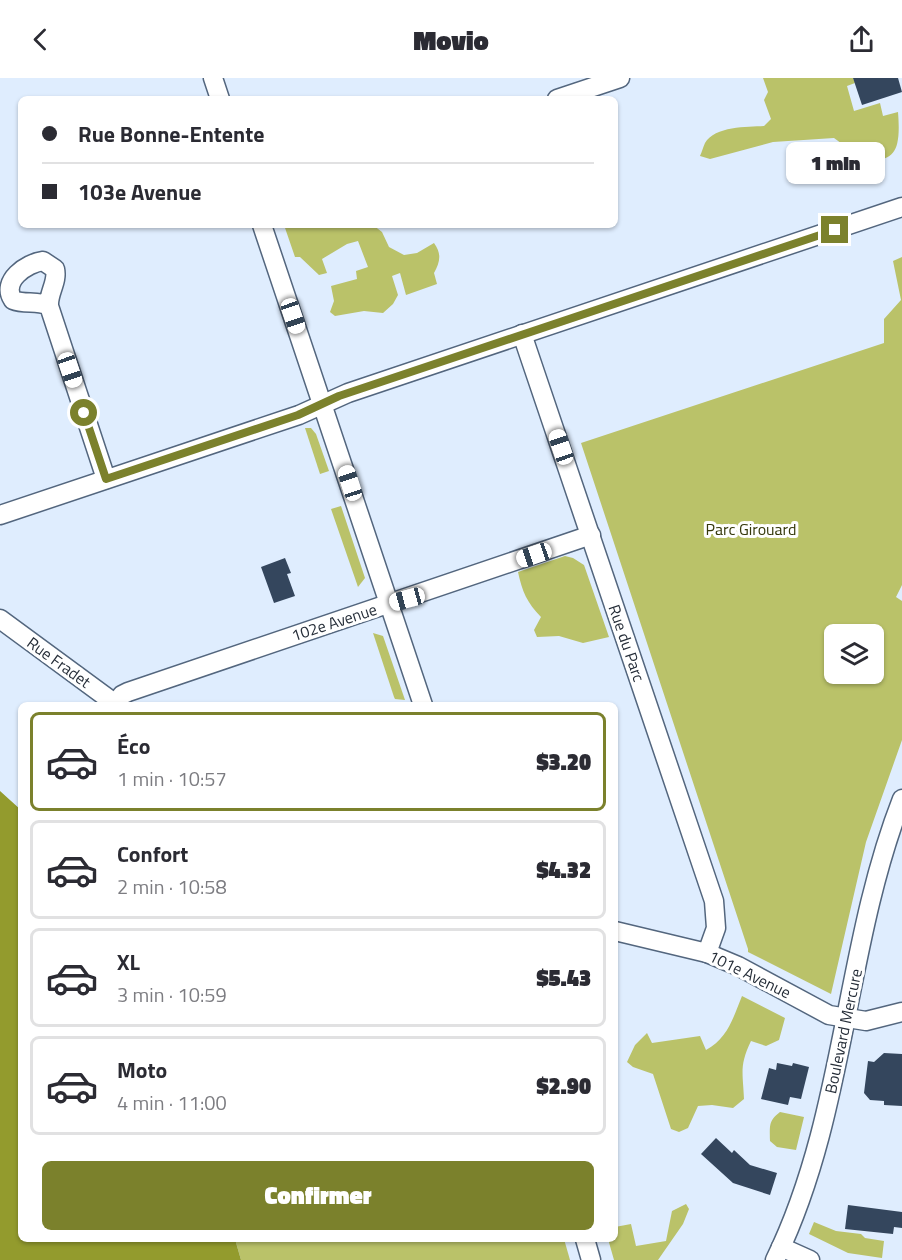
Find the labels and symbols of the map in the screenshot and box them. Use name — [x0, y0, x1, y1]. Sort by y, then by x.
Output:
callout: 1 min — [786, 143, 884, 185]
route end — [821, 216, 848, 243]
car — [279, 296, 307, 336]
car — [56, 350, 84, 390]
route start — [70, 399, 97, 426]
car — [547, 427, 575, 467]
car — [336, 463, 364, 503]
park label: Parc Girouard — [706, 517, 796, 541]
car — [514, 541, 554, 569]
car — [387, 586, 427, 612]
street label: 102e Avenue — [288, 597, 380, 647]
street label: Rue du Parc — [603, 601, 651, 685]
street label: Rue Fradet — [22, 631, 96, 694]
street label: 101e Avenue — [705, 944, 795, 1004]
street label: Boulevard Mercure — [818, 966, 868, 1096]

